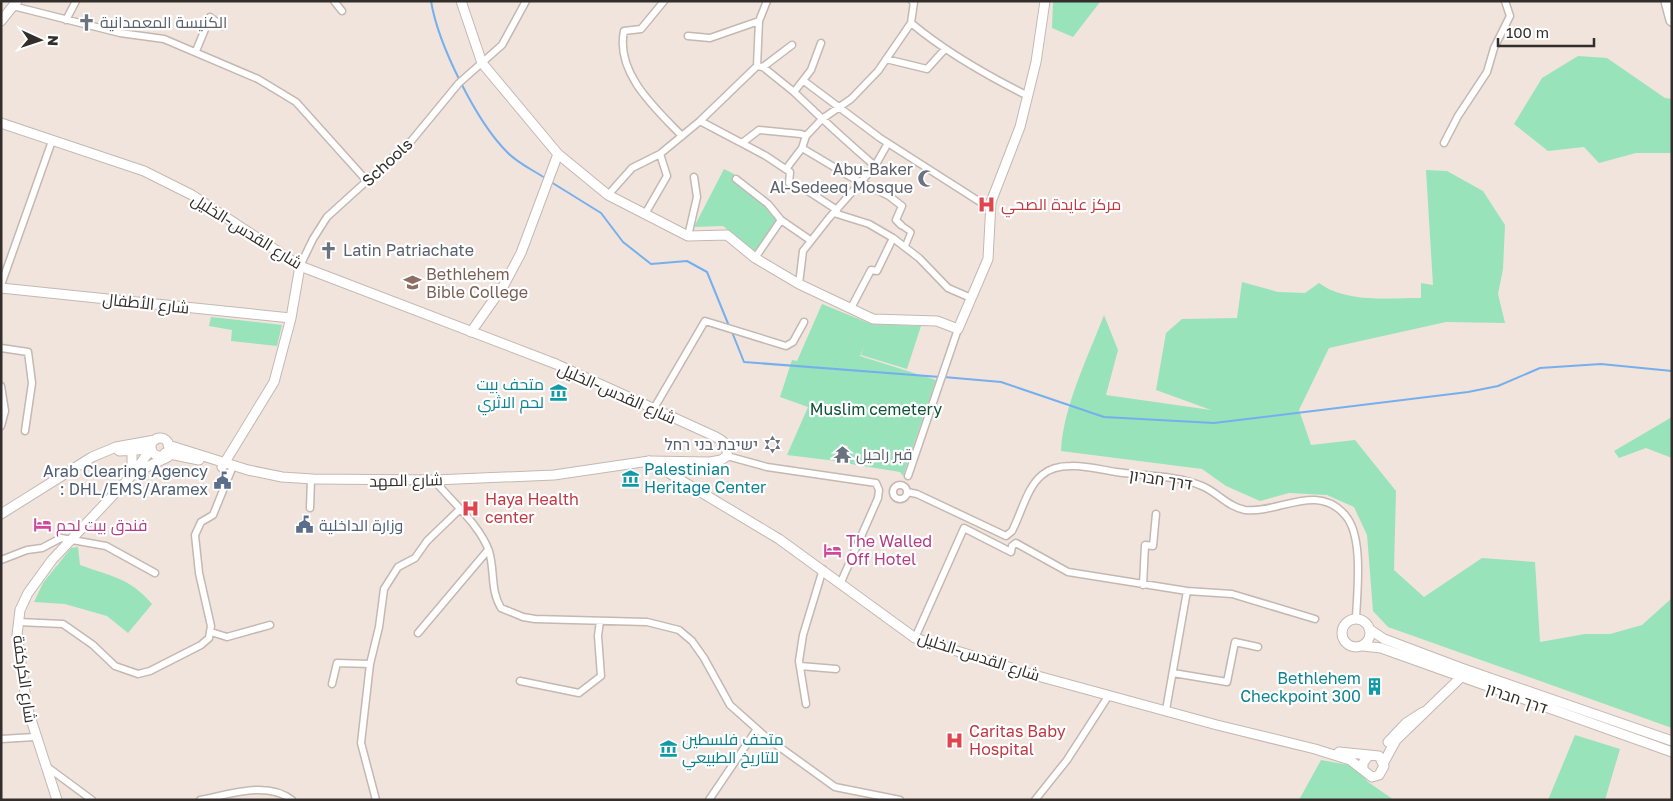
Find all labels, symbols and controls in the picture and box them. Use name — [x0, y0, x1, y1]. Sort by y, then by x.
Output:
church icon: الكنيسة المعمدانية — [76, 12, 96, 32]
place label: الكنيسة المعمدانية — [100, 12, 227, 32]
north arrow — [15, 15, 65, 65]
scale bar — [1498, 15, 1594, 47]
text: 100 m — [1506, 23, 1549, 41]
text: N — [45, 35, 62, 46]
street label: Schools — [358, 134, 416, 190]
place label: Abu-Baker Al-Sedeeq Mosque — [770, 159, 913, 197]
mosque icon: Abu-Baker Al-Sedeeq Mosque — [917, 168, 937, 188]
street label: شارع القدس-الخليل — [187, 189, 306, 275]
hospital icon: مركز عايدة الصحي — [977, 194, 997, 214]
place label: مركز عايدة الصحي — [1001, 194, 1121, 218]
church icon: Latin Patriachate — [319, 240, 339, 260]
place label: Latin Patriachate — [343, 240, 474, 260]
place label: Bethlehem Bible College — [426, 264, 528, 302]
school or university icon: Bethlehem Bible College — [402, 273, 422, 293]
street label: شارع الأطفال — [101, 289, 190, 319]
street label: شارع القدس-الخليل — [554, 358, 679, 430]
place label: متحف بيت لحم الاثري — [476, 374, 544, 416]
museum icon: متحف بيت لحم الاثري — [548, 383, 568, 403]
park label: Muslim cemetery — [810, 399, 942, 419]
place label: ישיבת בני רחל — [664, 434, 758, 454]
synagogue icon: ישיבת בני רחל — [762, 434, 782, 454]
temple icon: قبر راحيل — [832, 444, 852, 464]
place label: قبر راحيل — [856, 444, 913, 465]
place label: Palestinian Heritage Center — [644, 459, 766, 497]
place label: Arab Clearing Agency : DHL/EMS/Aramex — [43, 461, 208, 499]
street label: דרך חברון — [1128, 464, 1194, 494]
museum icon: Palestinian Heritage Center — [620, 468, 640, 488]
street label: شارع المهد — [369, 469, 443, 493]
public building icon: Arab Clearing Agency : DHL/EMS/Aramex — [212, 470, 232, 490]
place label: Haya Health center — [485, 489, 579, 527]
hospital icon: Haya Health center — [461, 498, 481, 518]
hotel icon: فندق بيت لحم — [32, 515, 52, 535]
place label: فندق بيت لحم — [56, 515, 147, 537]
public building icon: وزارة الداخلية — [295, 515, 315, 535]
place label: وزارة الداخلية — [319, 515, 403, 535]
place label: The Walled Off Hotel — [846, 531, 932, 569]
hotel icon: The Walled Off Hotel — [822, 540, 842, 560]
street label: شارع القدس-الخليل — [915, 627, 1043, 687]
street label: شارع الكركفة — [7, 634, 41, 724]
place label: Bethlehem Checkpoint 300 — [1240, 668, 1361, 706]
building icon: Bethlehem Checkpoint 300 — [1365, 677, 1385, 697]
street label: דרך חברון — [1484, 678, 1550, 718]
place label: Caritas Baby Hospital — [969, 721, 1066, 759]
place label: متحف فلسطين للتاريخ الطبيعي — [682, 729, 784, 771]
hospital icon: Caritas Baby Hospital — [945, 730, 965, 750]
museum icon: متحف فلسطين للتاريخ الطبيعي — [658, 738, 678, 758]

